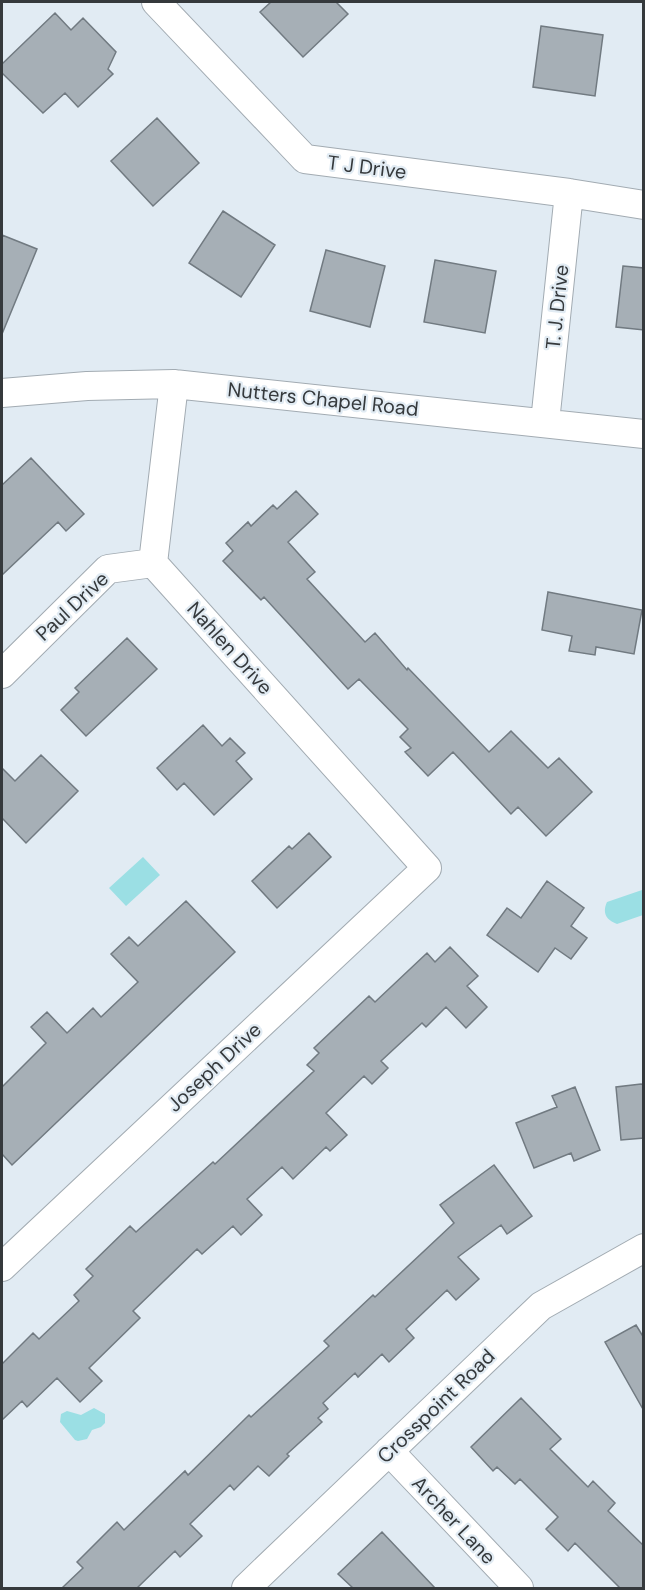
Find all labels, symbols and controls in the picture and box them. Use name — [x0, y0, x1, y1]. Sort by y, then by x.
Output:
street label: T J Drive — [326, 149, 408, 185]
street label: T. J. Drive — [540, 263, 574, 351]
street label: Nutters Chapel Road — [226, 376, 420, 422]
street label: Paul Drive — [30, 566, 114, 646]
street label: Nahlen Drive — [181, 596, 279, 700]
street label: Joseph Drive — [161, 1017, 267, 1117]
street label: Crosspoint Road — [372, 1343, 500, 1469]
street label: Archer Lane — [406, 1470, 502, 1570]

